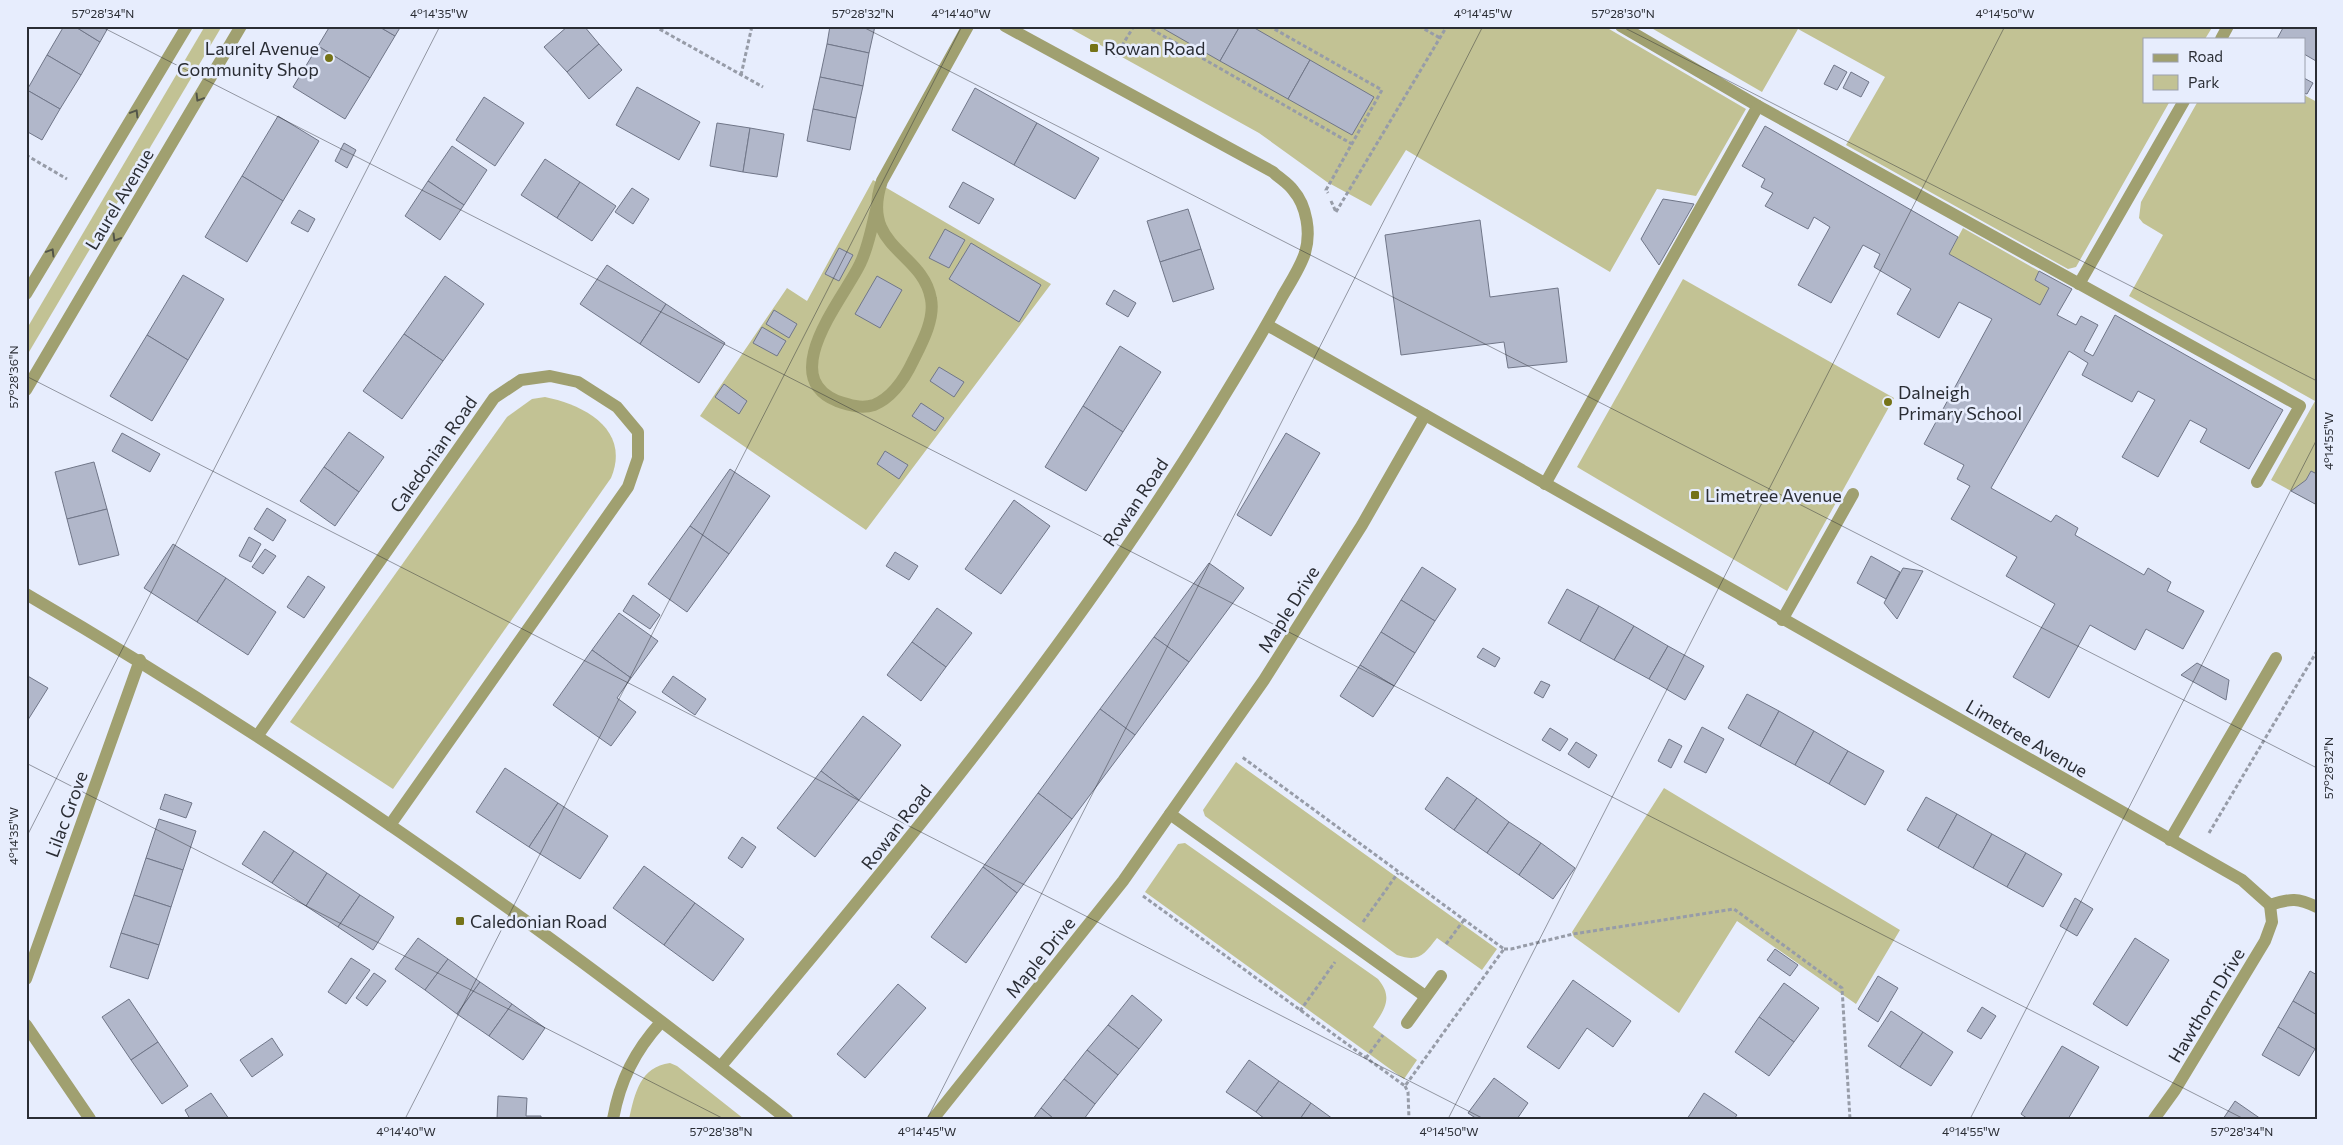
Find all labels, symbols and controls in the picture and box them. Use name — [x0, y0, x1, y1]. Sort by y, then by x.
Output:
text: 57°28'34"N — [72, 6, 134, 20]
text: 4°14'35"W — [410, 6, 468, 20]
text: 57°28'32"N — [832, 6, 894, 20]
text: 4°14'40"W — [931, 6, 991, 20]
text: 4°14'45"W — [1454, 6, 1512, 20]
text: 57°28'30"N — [1591, 6, 1655, 20]
text: 4°14'50"W — [1976, 6, 2035, 20]
place label: Laurel Avenue Community Shop — [177, 37, 319, 80]
place label: Rowan Road — [1104, 37, 1205, 59]
legend — [2143, 38, 2306, 102]
marker: Rowan Road — [1088, 42, 1100, 54]
text: Road — [2188, 47, 2223, 65]
marker: Laurel Avenue Community Shop — [323, 52, 335, 64]
text: Park — [2188, 73, 2219, 91]
one-way arrow — [195, 93, 205, 102]
one-way arrow — [128, 110, 138, 119]
street label: Laurel Avenue — [80, 144, 158, 254]
one-way arrow — [113, 233, 123, 242]
one-way arrow — [45, 249, 55, 258]
text: 57°28'36"N — [6, 346, 20, 408]
place label: Dalneigh Primary School — [1898, 381, 2022, 424]
street label: Caledonian Road — [385, 392, 481, 516]
marker: Dalneigh Primary School — [1882, 396, 1894, 408]
text: 4°14'55"W — [2321, 412, 2335, 470]
street label: Rowan Road — [1098, 454, 1172, 550]
place label: Limetree Avenue — [1705, 484, 1842, 506]
marker: Limetree Avenue — [1689, 489, 1701, 501]
street label: Maple Drive — [1253, 562, 1323, 656]
street label: Limetree Avenue — [1962, 694, 2092, 782]
text: 57°28'32"N — [2321, 737, 2335, 799]
street label: Lilac Grove — [40, 768, 92, 860]
street label: Rowan Road — [856, 780, 936, 874]
text: 4°14'35"W — [6, 807, 20, 865]
place label: Caledonian Road — [470, 910, 607, 932]
street label: Maple Drive — [1001, 912, 1079, 1002]
marker: Caledonian Road — [454, 915, 466, 927]
street label: Hawthorn Drive — [2163, 944, 2249, 1066]
text: 4°14'40"W — [376, 1124, 436, 1138]
text: 57°28'38"N — [690, 1124, 752, 1138]
text: 4°14'45"W — [898, 1124, 956, 1138]
text: 4°14'50"W — [1420, 1124, 1479, 1138]
text: 4°14'55"W — [1942, 1124, 2000, 1138]
text: 57°28'34"N — [2211, 1124, 2273, 1138]

